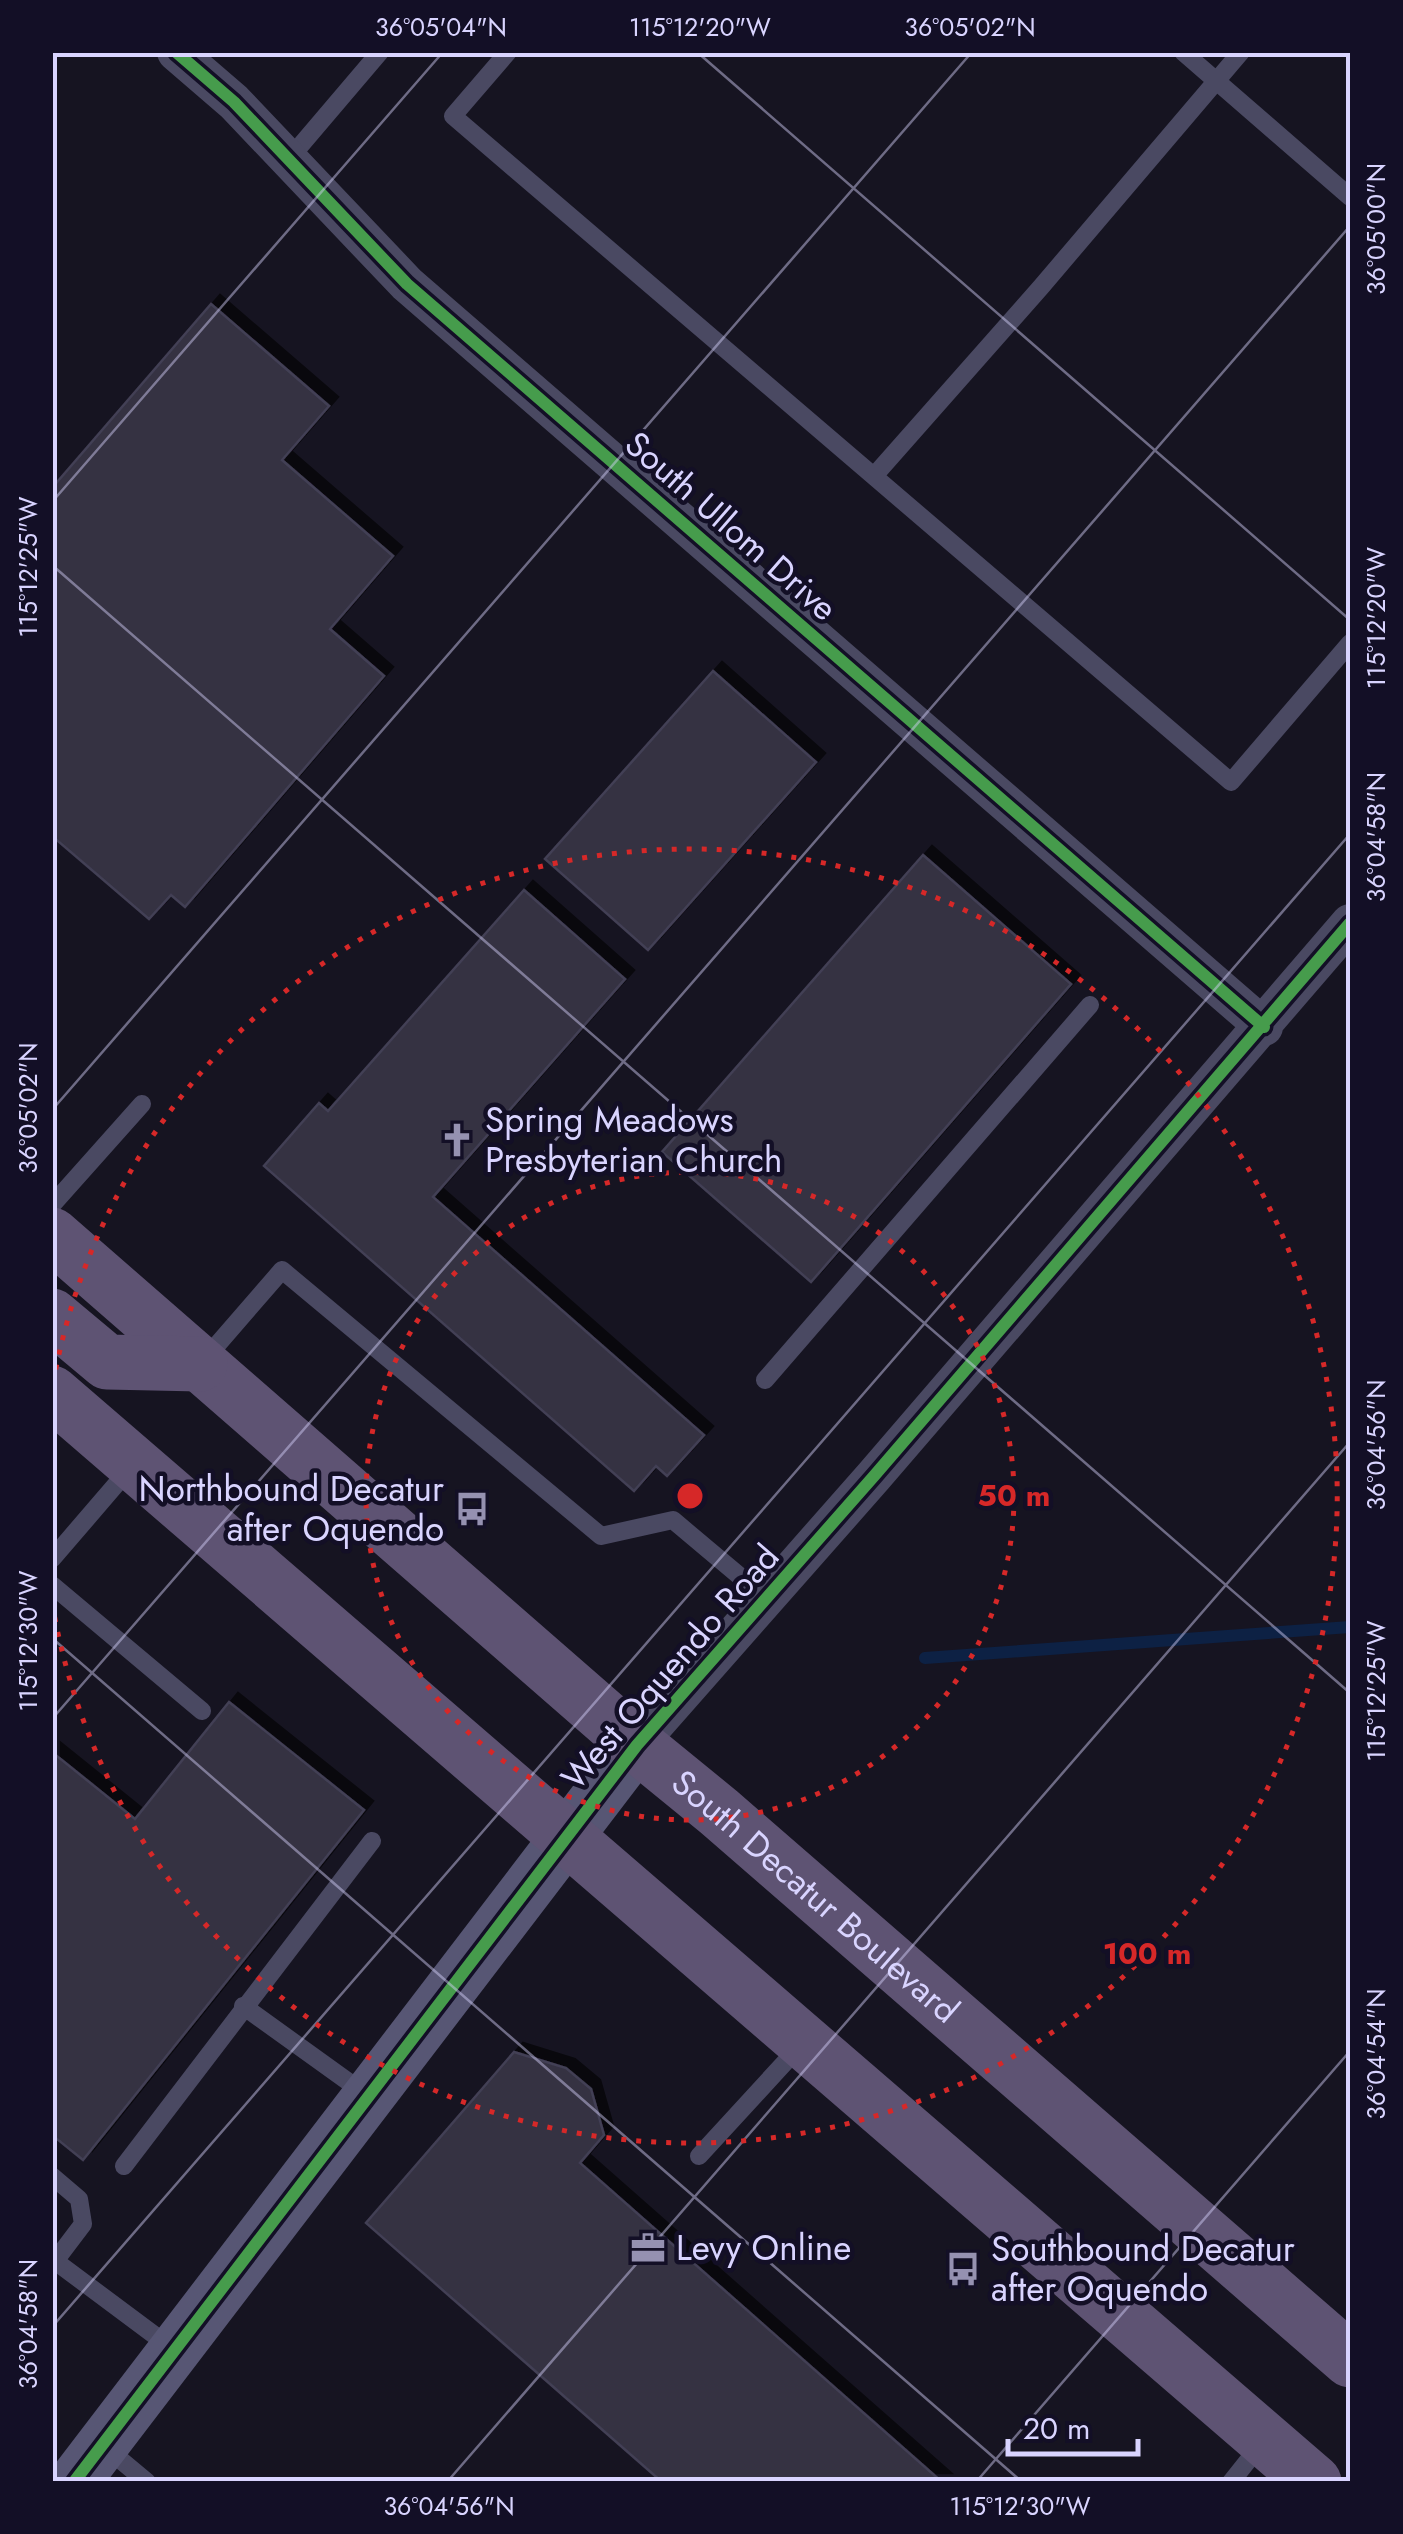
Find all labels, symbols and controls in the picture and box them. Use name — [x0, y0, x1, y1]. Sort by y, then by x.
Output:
text: 36°05'04"N — [375, 9, 507, 45]
text: 115°12'20"W — [629, 9, 771, 45]
text: 36°05'02"N — [904, 9, 1036, 45]
text: 36°05'00"N — [1358, 163, 1394, 295]
street label: South Ullom Drive — [614, 420, 848, 632]
text: 115°12'25"W — [10, 496, 46, 637]
text: 115°12'20"W — [1358, 547, 1394, 689]
text: 36°04'58"N — [1358, 772, 1394, 902]
text: 36°05'02"N — [10, 1042, 46, 1174]
place label: Spring Meadows Presbyterian Church — [485, 1095, 782, 1185]
church icon: Spring Meadows Presbyterian Church — [438, 1121, 476, 1159]
text: 36°04'56"N — [1358, 1379, 1394, 1511]
place label: Northbound Decatur after Oquendo — [139, 1464, 444, 1554]
text: 50 m — [978, 1474, 1050, 1517]
centre of rings — [672, 1478, 708, 1514]
bus stop icon: Northbound Decatur after Oquendo — [453, 1490, 491, 1528]
street label: West Oquendo Road — [549, 1534, 791, 1800]
text: 115°12'30"W — [10, 1570, 46, 1712]
text: 115°12'25"W — [1358, 1620, 1394, 1761]
street label: South Decatur Boulevard — [661, 1758, 970, 2035]
text: 100 m — [1103, 1932, 1191, 1975]
text: 36°04'54"N — [1358, 1988, 1394, 2120]
place label: Levy Online — [676, 2223, 851, 2273]
place label: Southbound Decatur after Oquendo — [991, 2224, 1295, 2314]
office icon: Levy Online — [629, 2229, 667, 2267]
bus stop icon: Southbound Decatur after Oquendo — [944, 2250, 982, 2288]
text: 36°04'58"N — [10, 2259, 46, 2389]
scale bar — [1008, 2394, 1138, 2456]
text: 20 m — [1023, 2407, 1090, 2450]
text: 36°04'56"N — [383, 2488, 515, 2524]
text: 115°12'30"W — [949, 2488, 1091, 2524]

